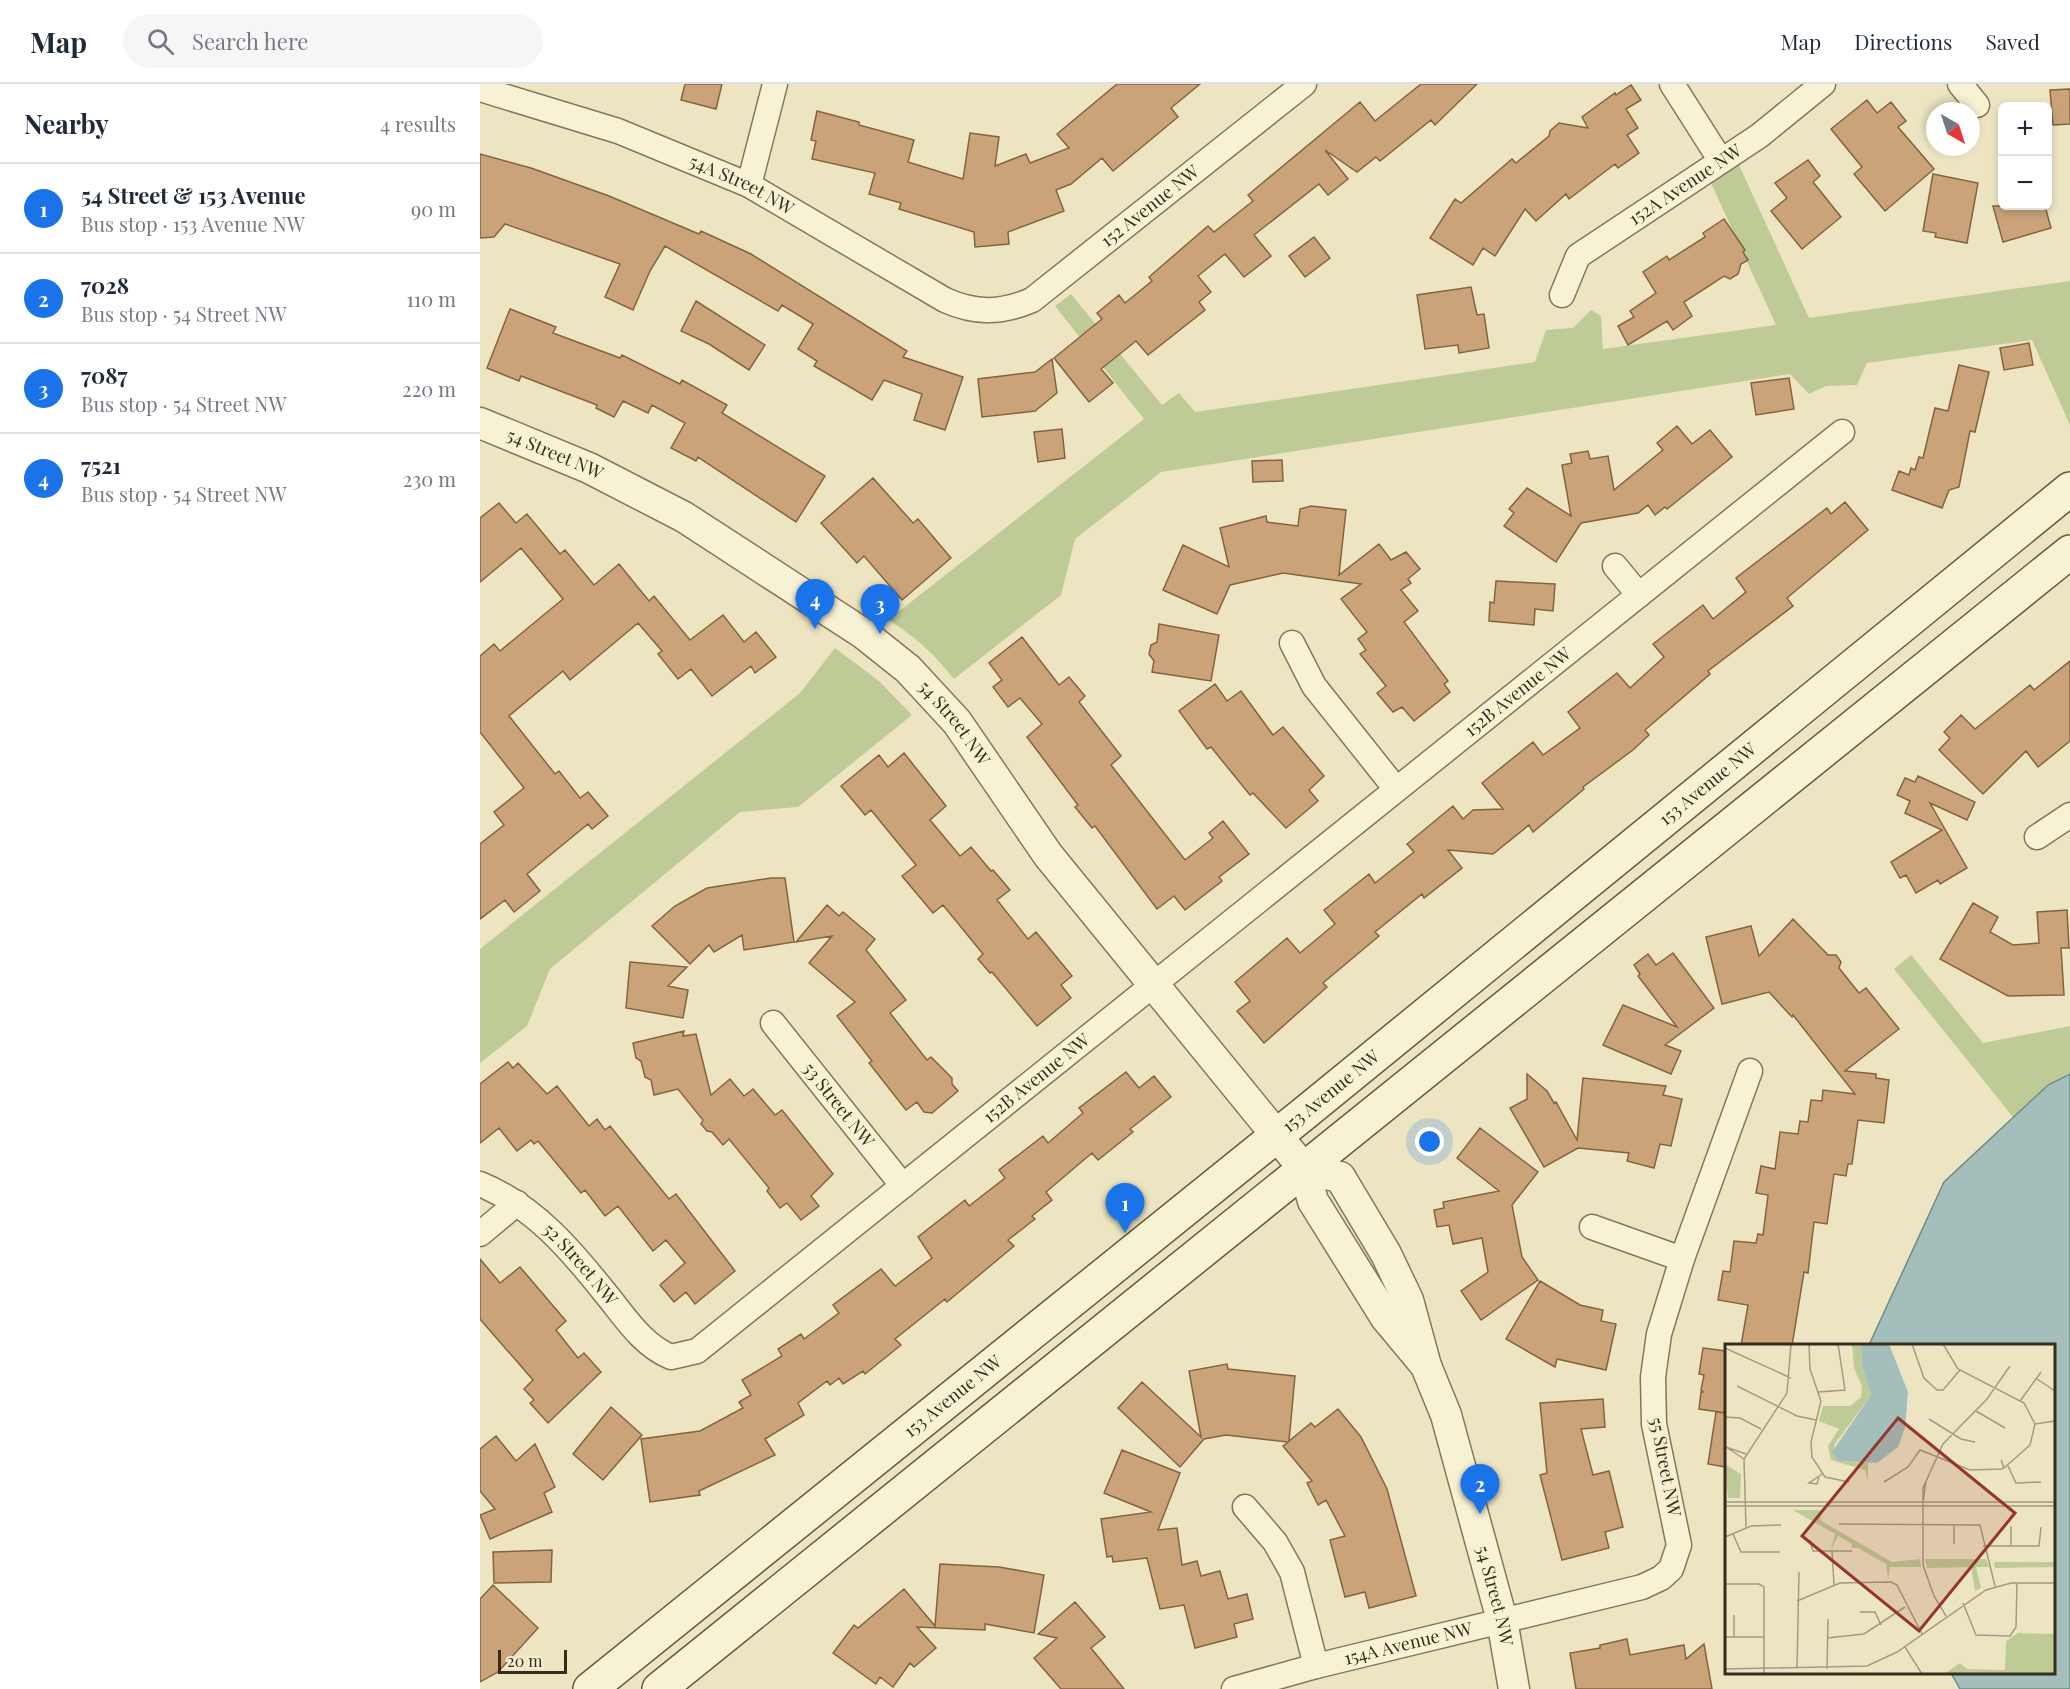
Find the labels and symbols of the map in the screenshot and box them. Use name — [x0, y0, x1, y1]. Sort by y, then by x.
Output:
north arrow — [1926, 102, 1980, 156]
street label: 152A Avenue NW — [1624, 137, 1747, 230]
street label: 54A Street NW — [686, 149, 799, 220]
street label: 152 Avenue NW — [1095, 158, 1204, 252]
street label: 54 Street NW — [503, 422, 608, 485]
pin: 4 — [796, 580, 834, 629]
pin: 3 — [860, 584, 900, 634]
street label: 152B Avenue NW — [1459, 641, 1576, 742]
street label: 54 Street NW — [914, 675, 997, 770]
street label: 153 Avenue NW — [1654, 736, 1761, 830]
street label: 152B Avenue NW — [978, 1027, 1095, 1128]
street label: 153 Avenue NW — [1277, 1043, 1385, 1137]
street label: 53 Street NW — [798, 1057, 881, 1152]
your location — [1415, 1127, 1444, 1156]
pin: 1 — [1106, 1184, 1144, 1233]
street label: 52 Street NW — [538, 1217, 624, 1311]
inset map — [1725, 1344, 2055, 1674]
street label: 153 Avenue NW — [898, 1349, 1007, 1442]
street label: 55 Street NW — [1645, 1415, 1687, 1519]
pin: 2 — [1460, 1464, 1500, 1514]
street label: 54 Street NW — [1471, 1543, 1519, 1648]
street label: 154A Avenue NW — [1341, 1615, 1475, 1670]
scale bar — [498, 1647, 567, 1674]

